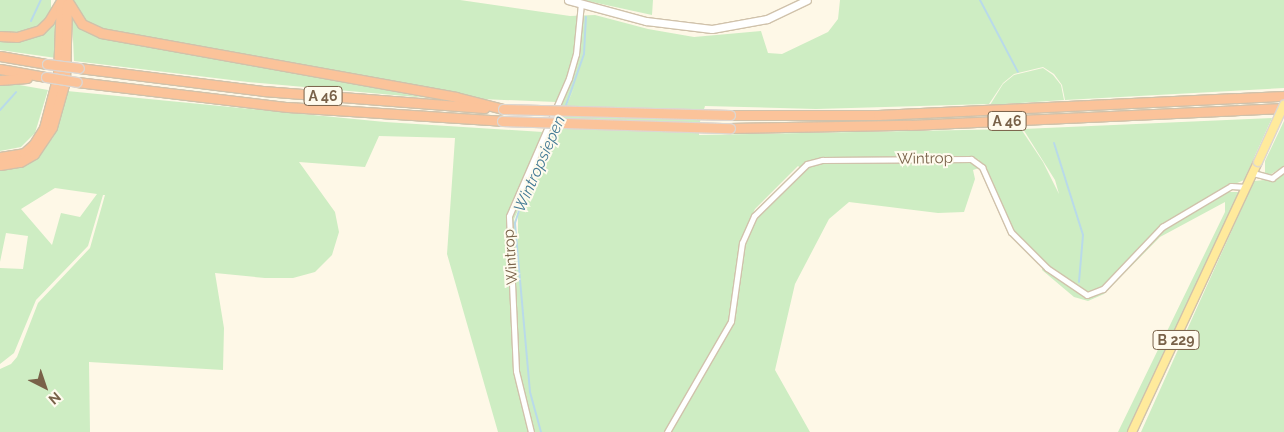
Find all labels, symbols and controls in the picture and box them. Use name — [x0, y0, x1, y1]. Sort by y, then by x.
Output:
road number: A 46 — [303, 84, 343, 108]
road number: A 46 — [987, 110, 1027, 132]
water label: Wintropsiepen — [510, 113, 570, 215]
street label: Wintrop — [897, 150, 953, 168]
street label: Wintrop — [500, 229, 522, 285]
road number: B 229 — [1152, 328, 1200, 352]
north arrow — [20, 362, 70, 412]
text: N — [46, 389, 64, 408]

